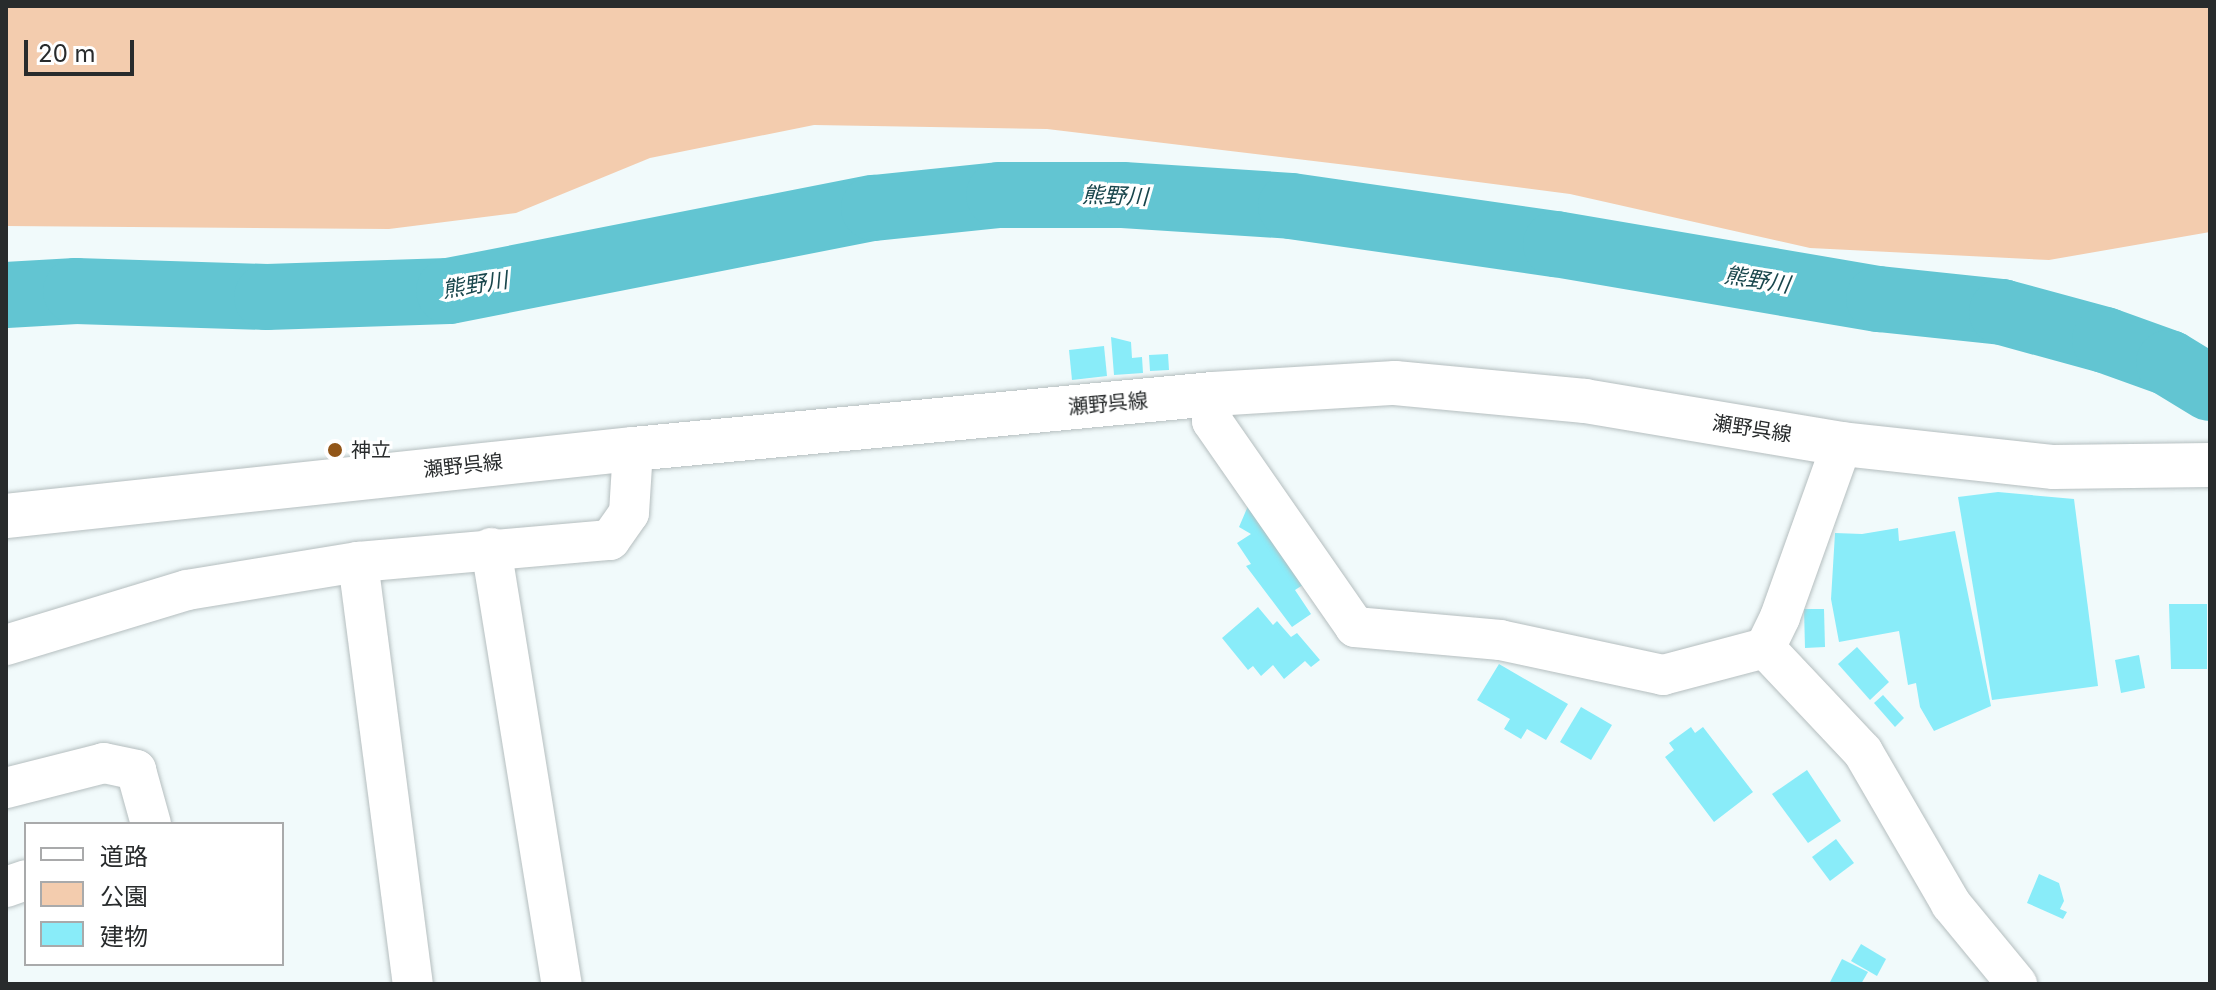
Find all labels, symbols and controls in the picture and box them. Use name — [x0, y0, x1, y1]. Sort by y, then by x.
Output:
scale bar — [28, 24, 138, 74]
text: 20 m — [38, 39, 96, 68]
water label: 熊野川 — [1082, 182, 1148, 210]
water label: 熊野川 — [1722, 262, 1792, 298]
water label: 熊野川 — [440, 267, 510, 303]
street label: 瀬野呉線 — [1067, 389, 1149, 419]
street label: 瀬野呉線 — [1711, 411, 1793, 447]
place label: 神立 — [351, 438, 391, 462]
marker: 神立 — [326, 441, 344, 459]
street label: 瀬野呉線 — [422, 450, 504, 482]
legend — [24, 822, 284, 966]
text: 道路 — [100, 842, 148, 871]
text: 公園 — [100, 882, 148, 911]
text: 建物 — [100, 922, 148, 951]

